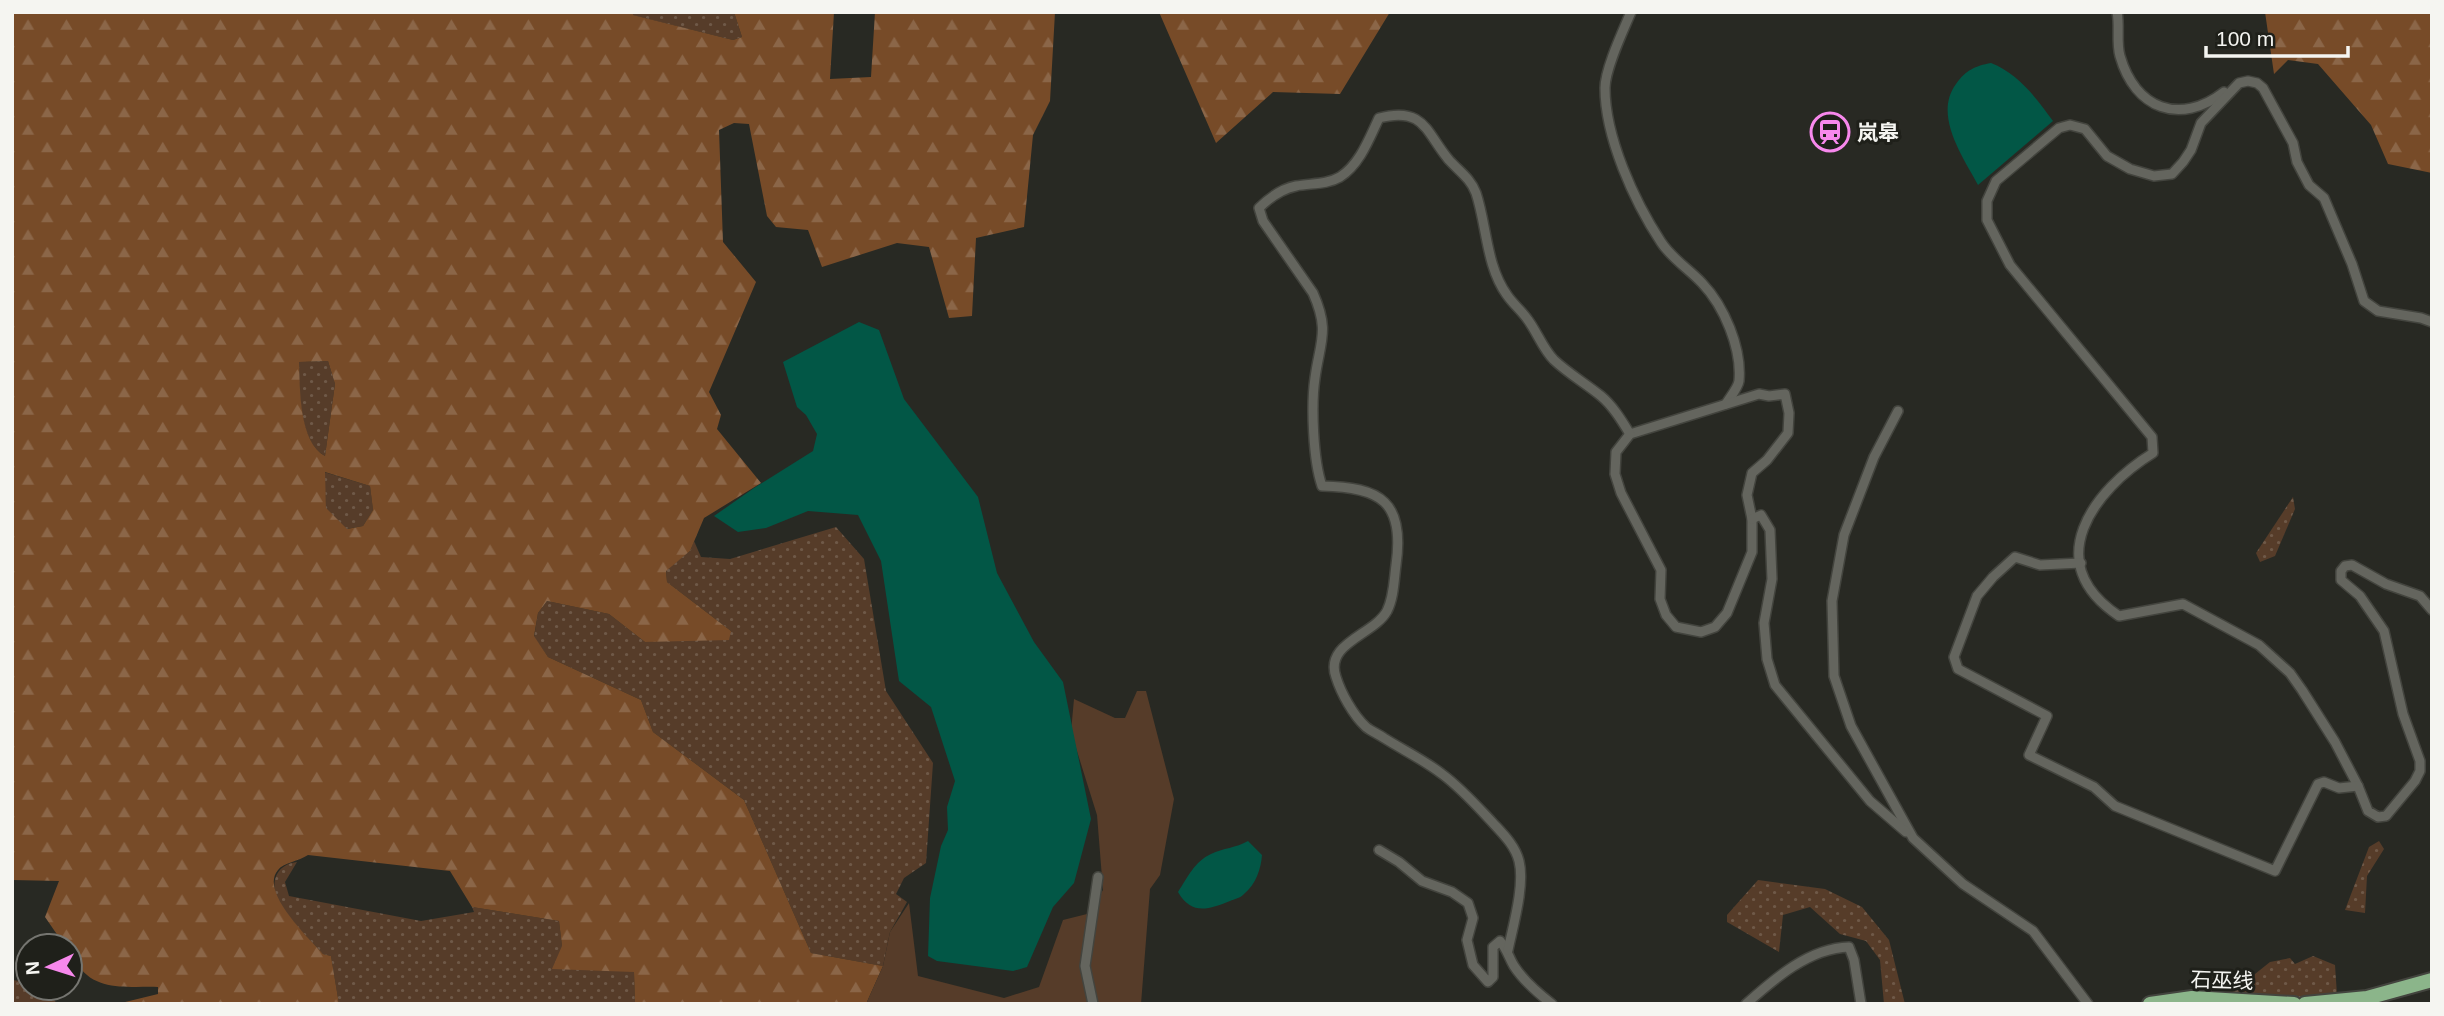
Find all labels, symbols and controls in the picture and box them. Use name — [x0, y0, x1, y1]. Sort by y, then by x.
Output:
scale bar — [2206, 14, 2348, 58]
text: 100 m — [2216, 27, 2274, 50]
station icon: 岚皋 — [1809, 111, 1851, 153]
place label: 岚皋 — [1857, 121, 1899, 144]
north arrow — [14, 932, 84, 1002]
text: N — [22, 961, 43, 976]
street label: 石巫线 — [2190, 967, 2254, 993]

